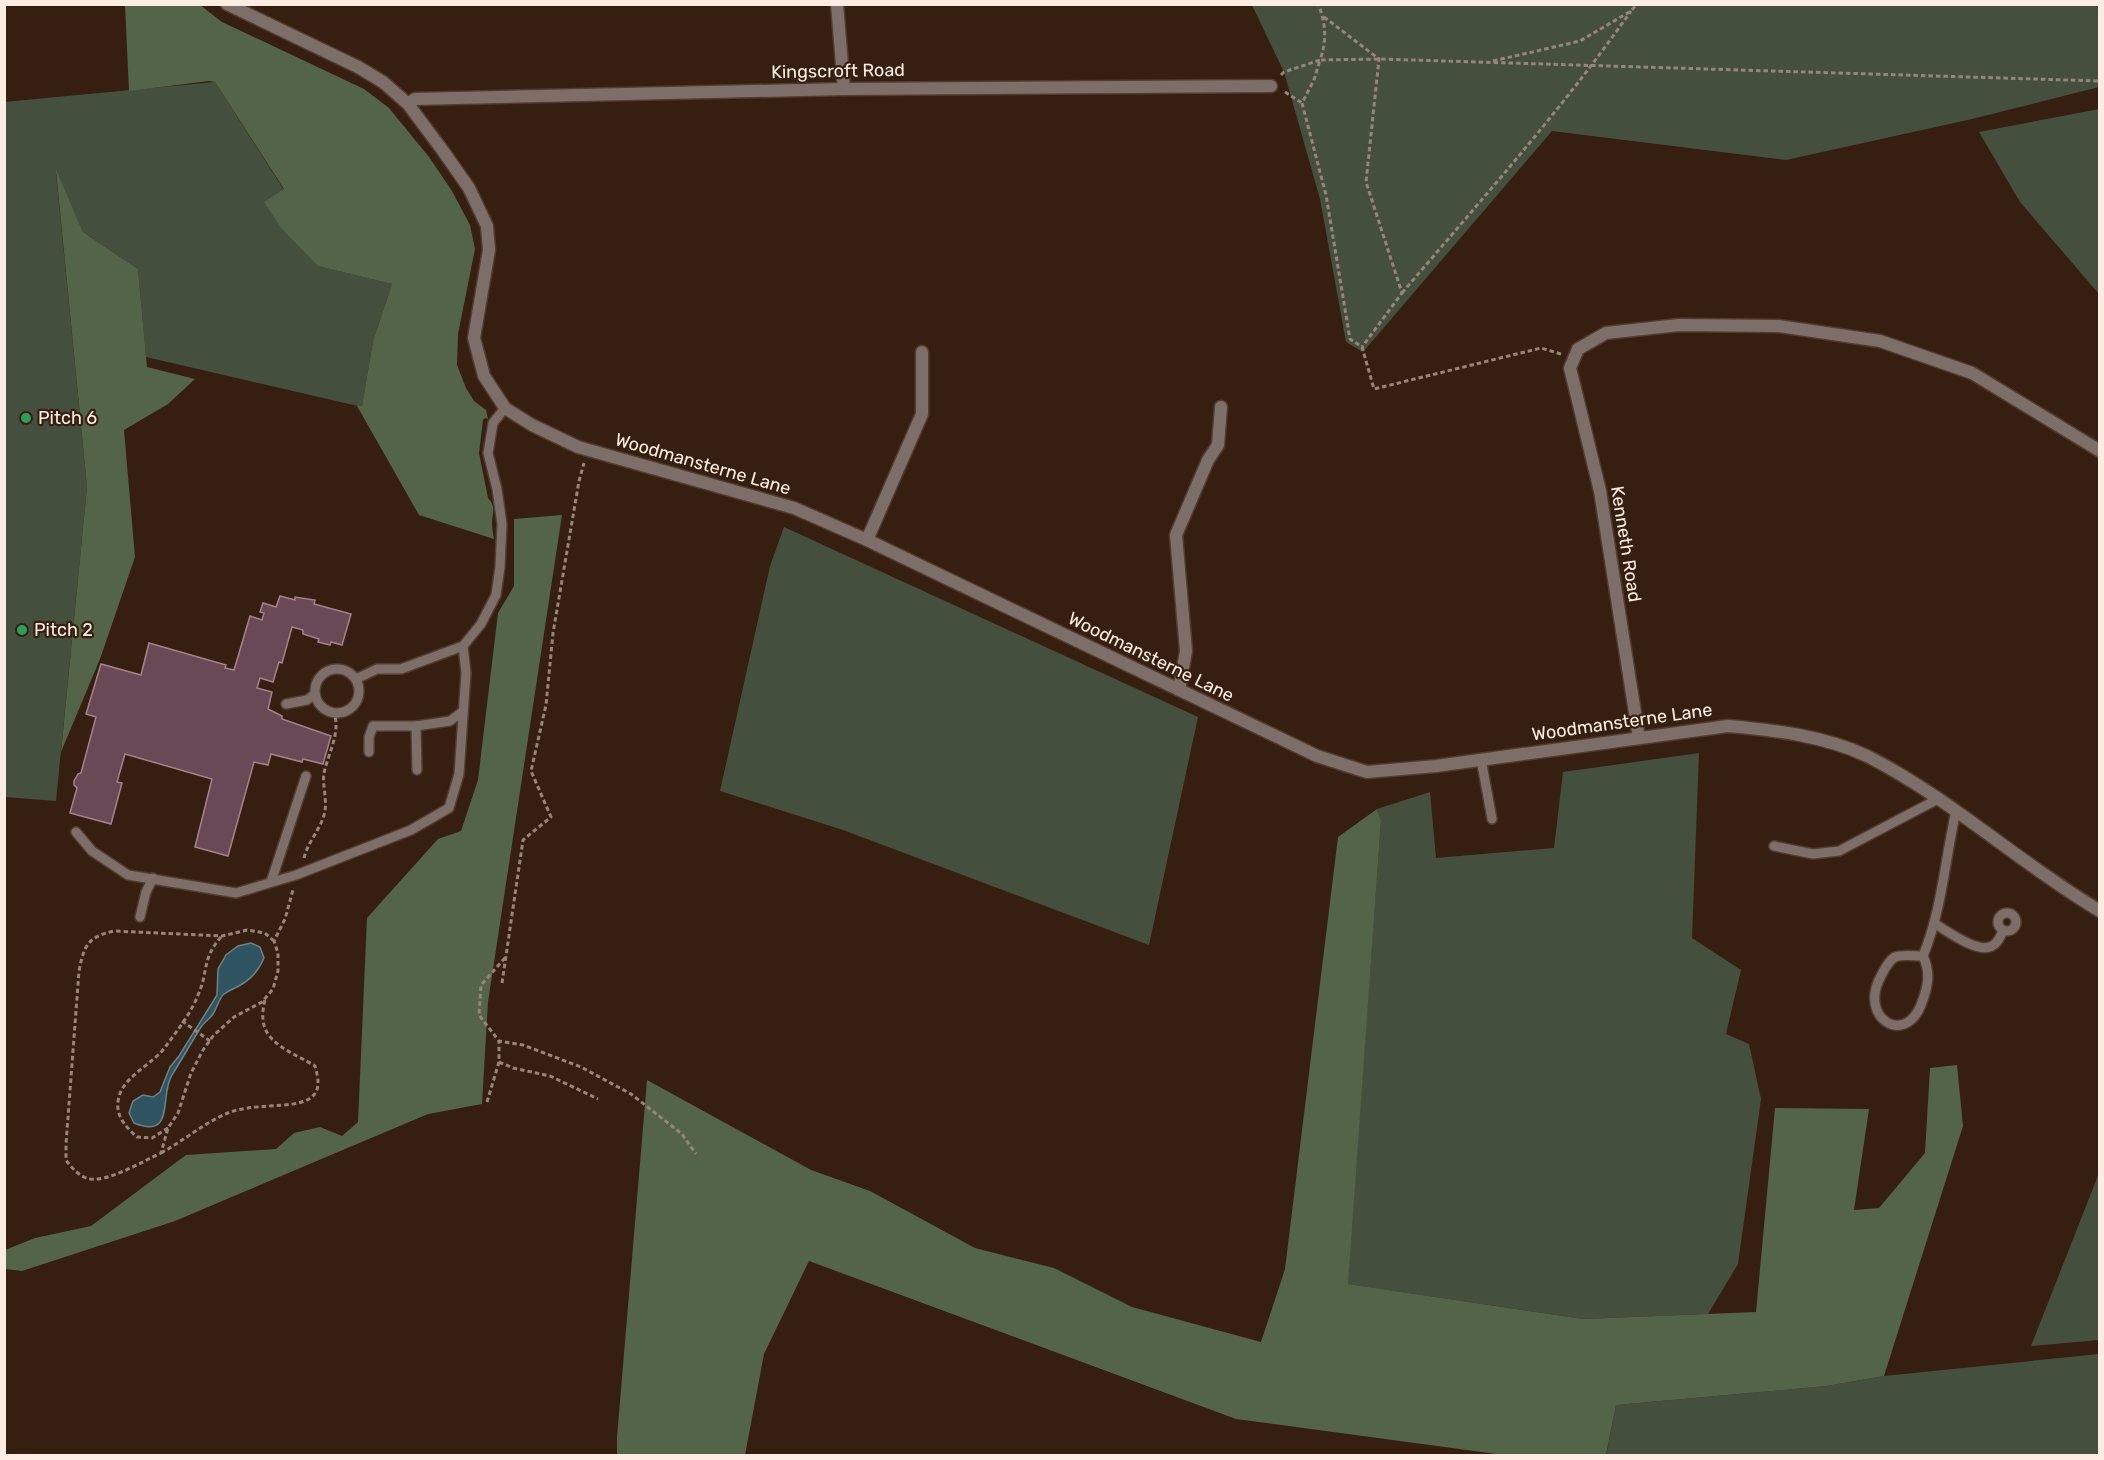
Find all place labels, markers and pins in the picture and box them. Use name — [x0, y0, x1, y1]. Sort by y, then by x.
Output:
place label: Pitch 6 — [38, 407, 97, 429]
marker: Pitch 6 — [19, 411, 33, 425]
place label: Pitch 2 — [34, 619, 93, 641]
marker: Pitch 2 — [15, 623, 29, 637]

